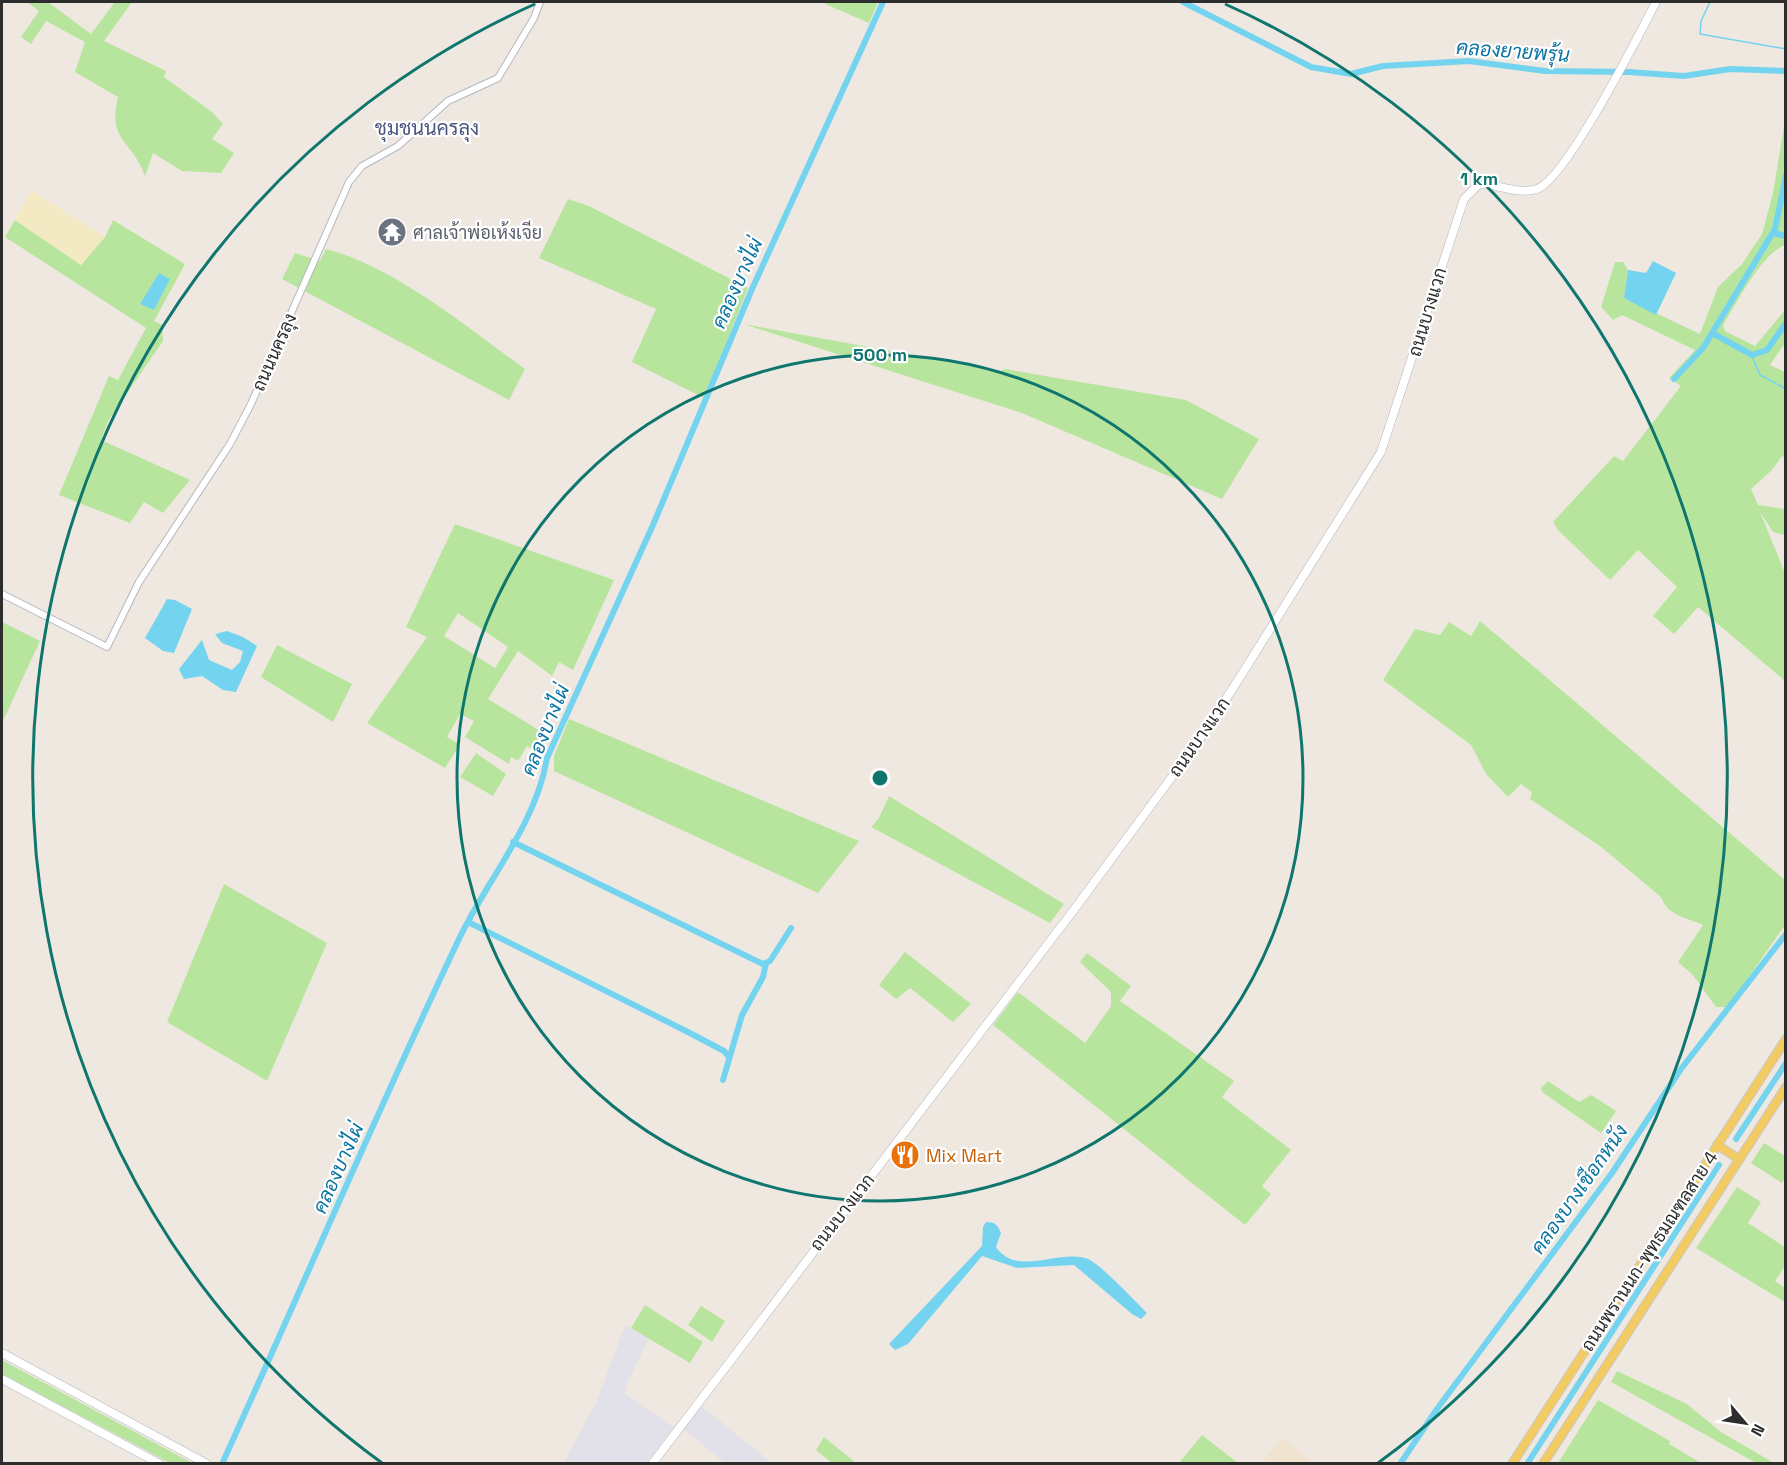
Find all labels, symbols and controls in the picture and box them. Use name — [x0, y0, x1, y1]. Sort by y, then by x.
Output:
water label: คลองยายพรุ้น — [1455, 34, 1571, 69]
district label: ชุมชนนครลุง — [375, 115, 479, 142]
text: 1 km — [1460, 167, 1498, 190]
temple icon: ศาลเจ้าพ่อเห้งเจีย — [376, 216, 408, 248]
place label: ศาลเจ้าพ่อเห้งเจีย — [413, 220, 542, 244]
water label: คลองบางไผ่ — [706, 233, 769, 332]
street label: ถนนบางแวก — [1403, 265, 1451, 359]
street label: ถนนนครลุง — [247, 309, 302, 395]
text: 500 m — [853, 343, 907, 366]
water label: คลองบางไผ่ — [515, 679, 575, 780]
street label: ถนนบางแวก — [1163, 693, 1235, 781]
centre of rings — [870, 768, 890, 788]
water label: คลองบางไผ่ — [307, 1118, 370, 1217]
water label: คลองบางเชือกหนัง — [1525, 1119, 1633, 1259]
restaurant icon: Mix Mart — [889, 1139, 921, 1171]
place label: Mix Mart — [926, 1144, 1002, 1167]
street label: ถนนพรานนก-พุทธมณฑลสาย 4 — [1576, 1146, 1723, 1356]
street label: ถนนบางแวก — [805, 1169, 879, 1255]
north arrow — [1715, 1393, 1775, 1453]
text: N — [1746, 1420, 1769, 1440]

